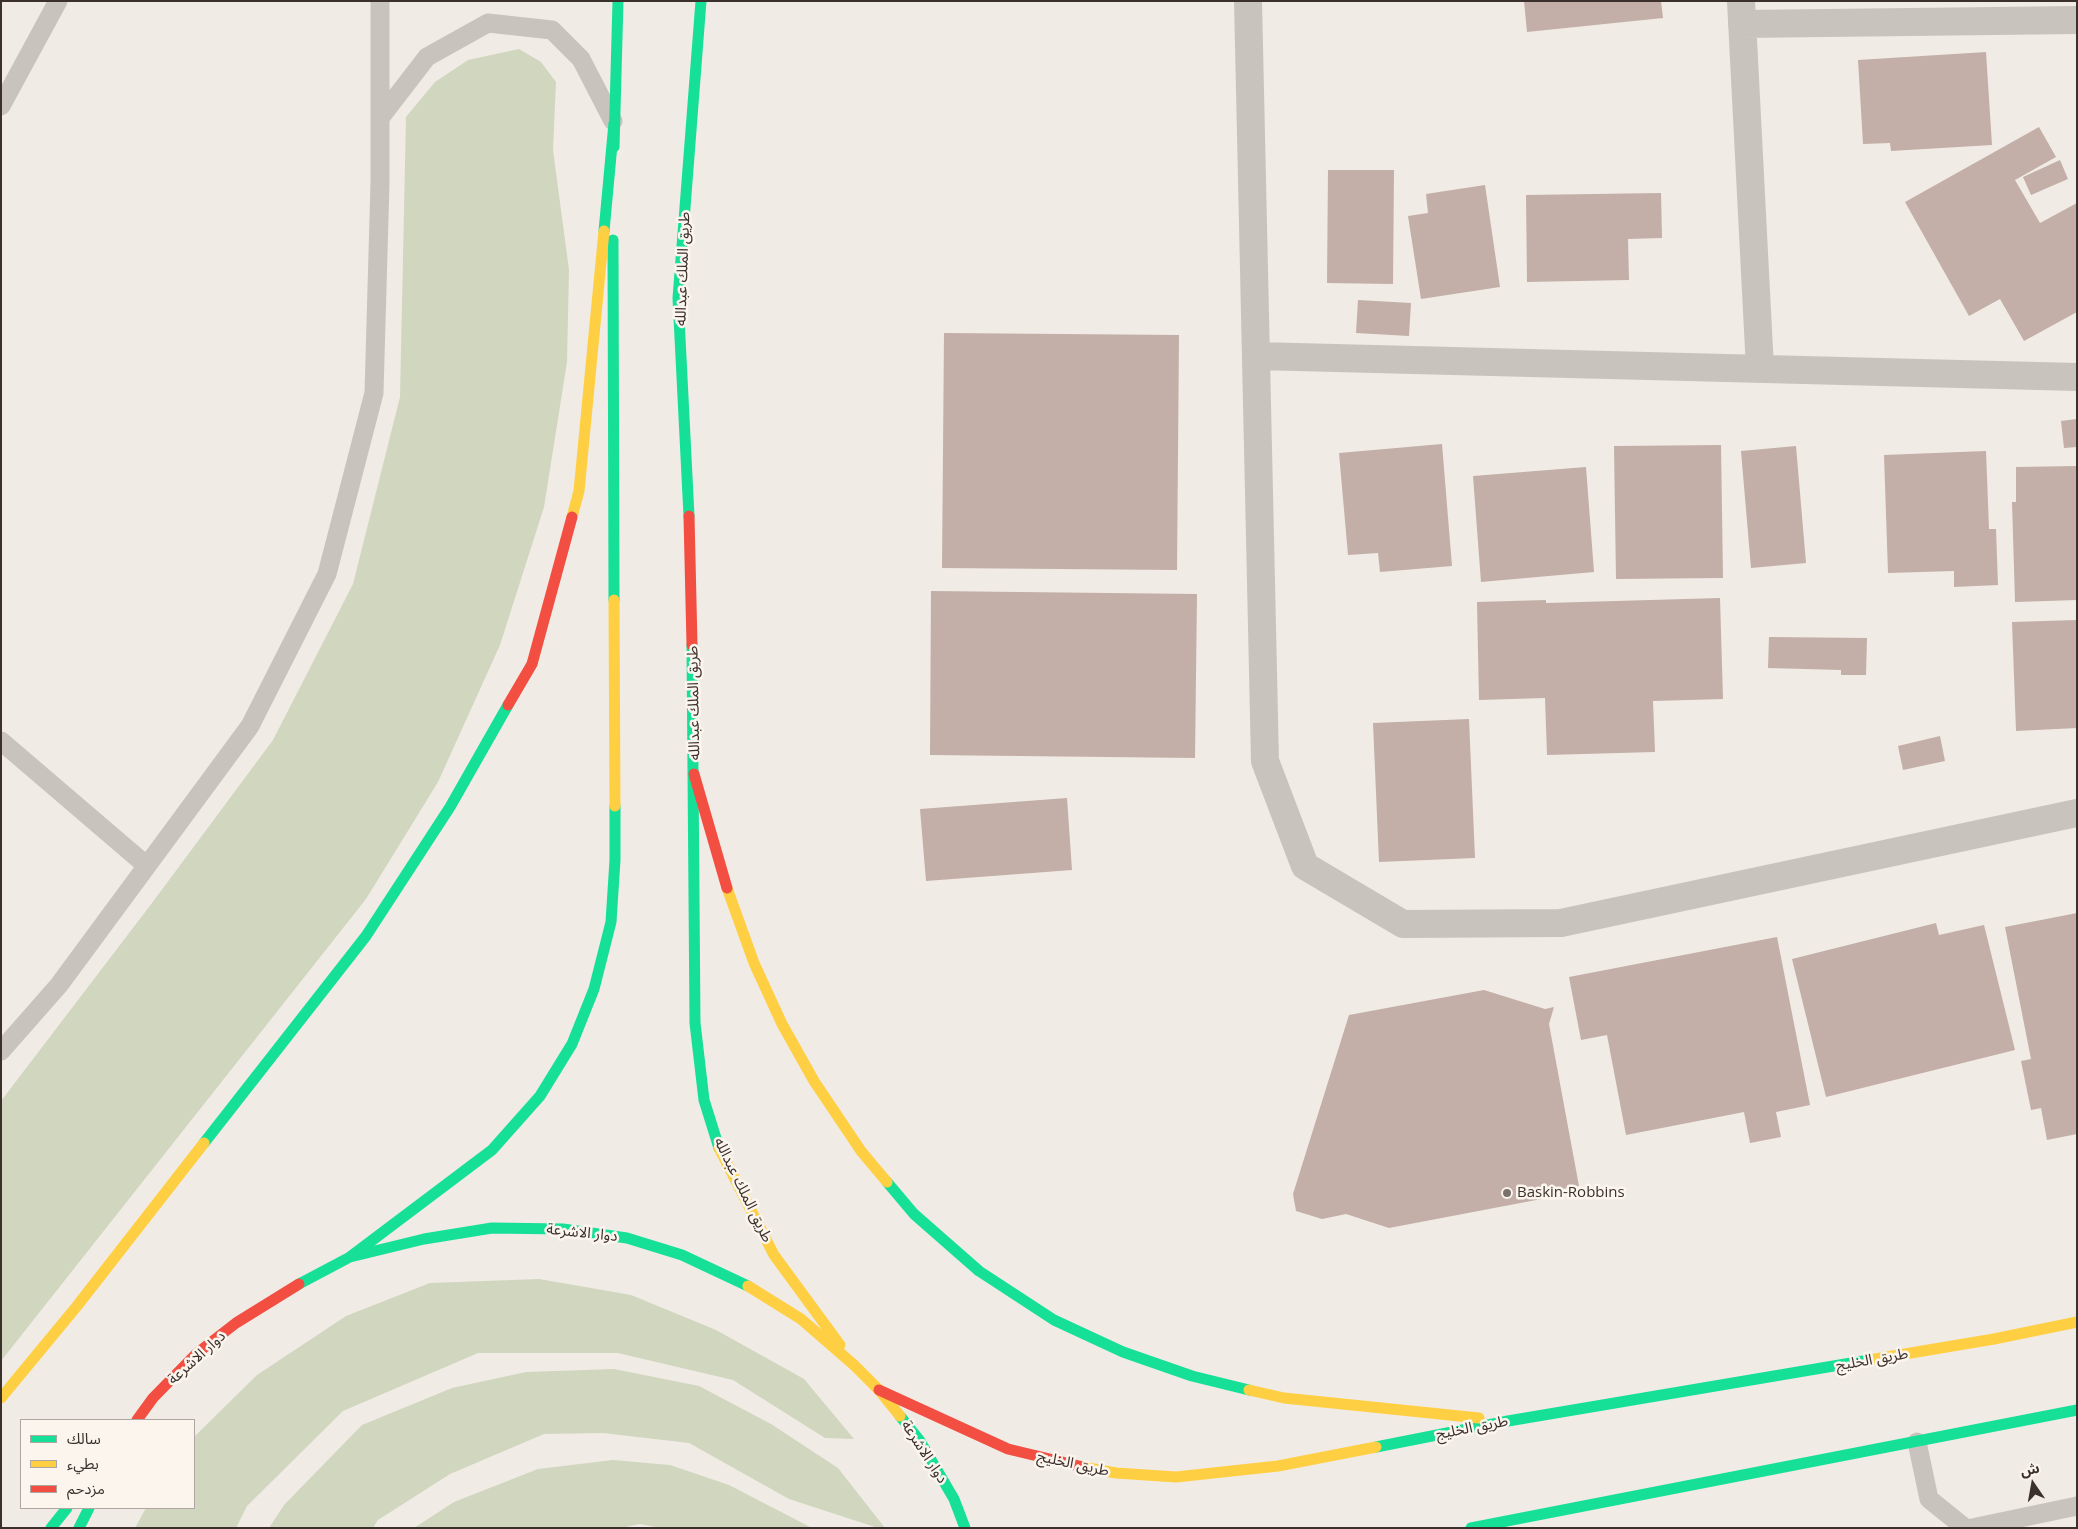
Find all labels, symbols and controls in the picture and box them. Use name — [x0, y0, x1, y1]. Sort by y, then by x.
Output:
street label: طريق الملك عبدالله — [672, 211, 694, 327]
street label: طريق الملك عبدالله — [684, 646, 704, 760]
street label: طريق الملك عبدالله — [710, 1135, 776, 1245]
place label: Baskin-Robbins — [1517, 1184, 1625, 1202]
marker: Baskin-Robbins — [1501, 1187, 1513, 1199]
street label: دوار الاشرعة — [546, 1220, 618, 1246]
street label: دوار الاشرعة — [164, 1327, 230, 1389]
street label: طريق الخليج — [1834, 1345, 1910, 1375]
street label: طريق الخليج — [1434, 1412, 1510, 1444]
street label: دوار الاشرعة — [897, 1417, 951, 1487]
legend — [20, 1419, 195, 1509]
text: سالك — [67, 1428, 101, 1448]
street label: طريق الخليج — [1035, 1448, 1111, 1480]
text: بطيء — [67, 1453, 99, 1473]
text: ش — [2018, 1458, 2041, 1480]
north arrow — [2008, 1459, 2058, 1509]
text: مزدحم — [67, 1478, 105, 1498]

